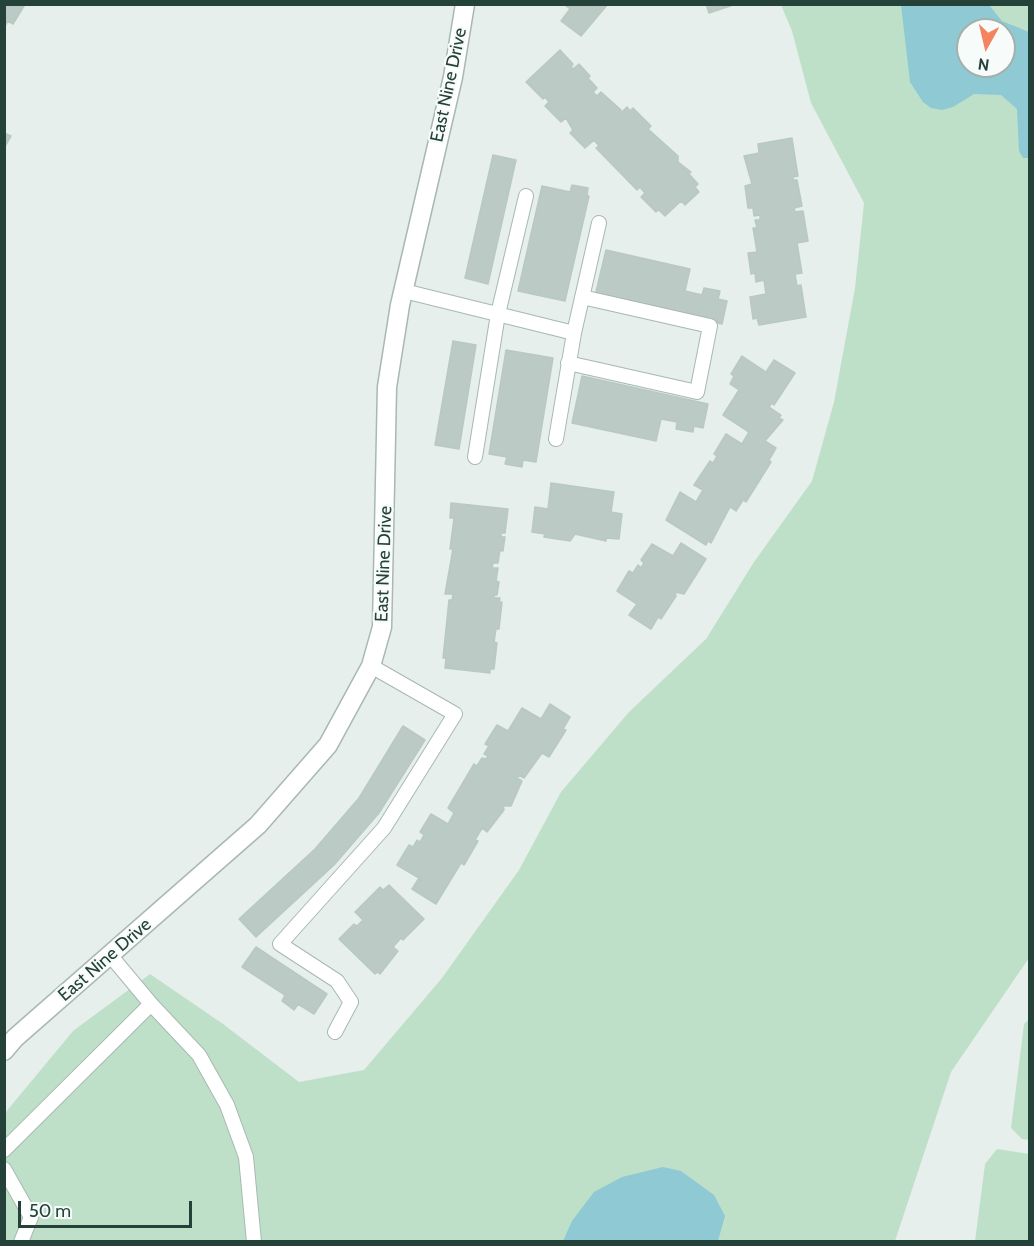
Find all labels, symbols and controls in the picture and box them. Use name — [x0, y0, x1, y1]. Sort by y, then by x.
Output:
north arrow — [956, 18, 1016, 78]
street label: East Nine Drive — [426, 26, 472, 144]
text: N — [977, 54, 991, 75]
street label: East Nine Drive — [371, 506, 397, 622]
street label: East Nine Drive — [54, 914, 156, 1006]
scale bar — [21, 1189, 195, 1227]
text: 50 m — [29, 1200, 71, 1222]

